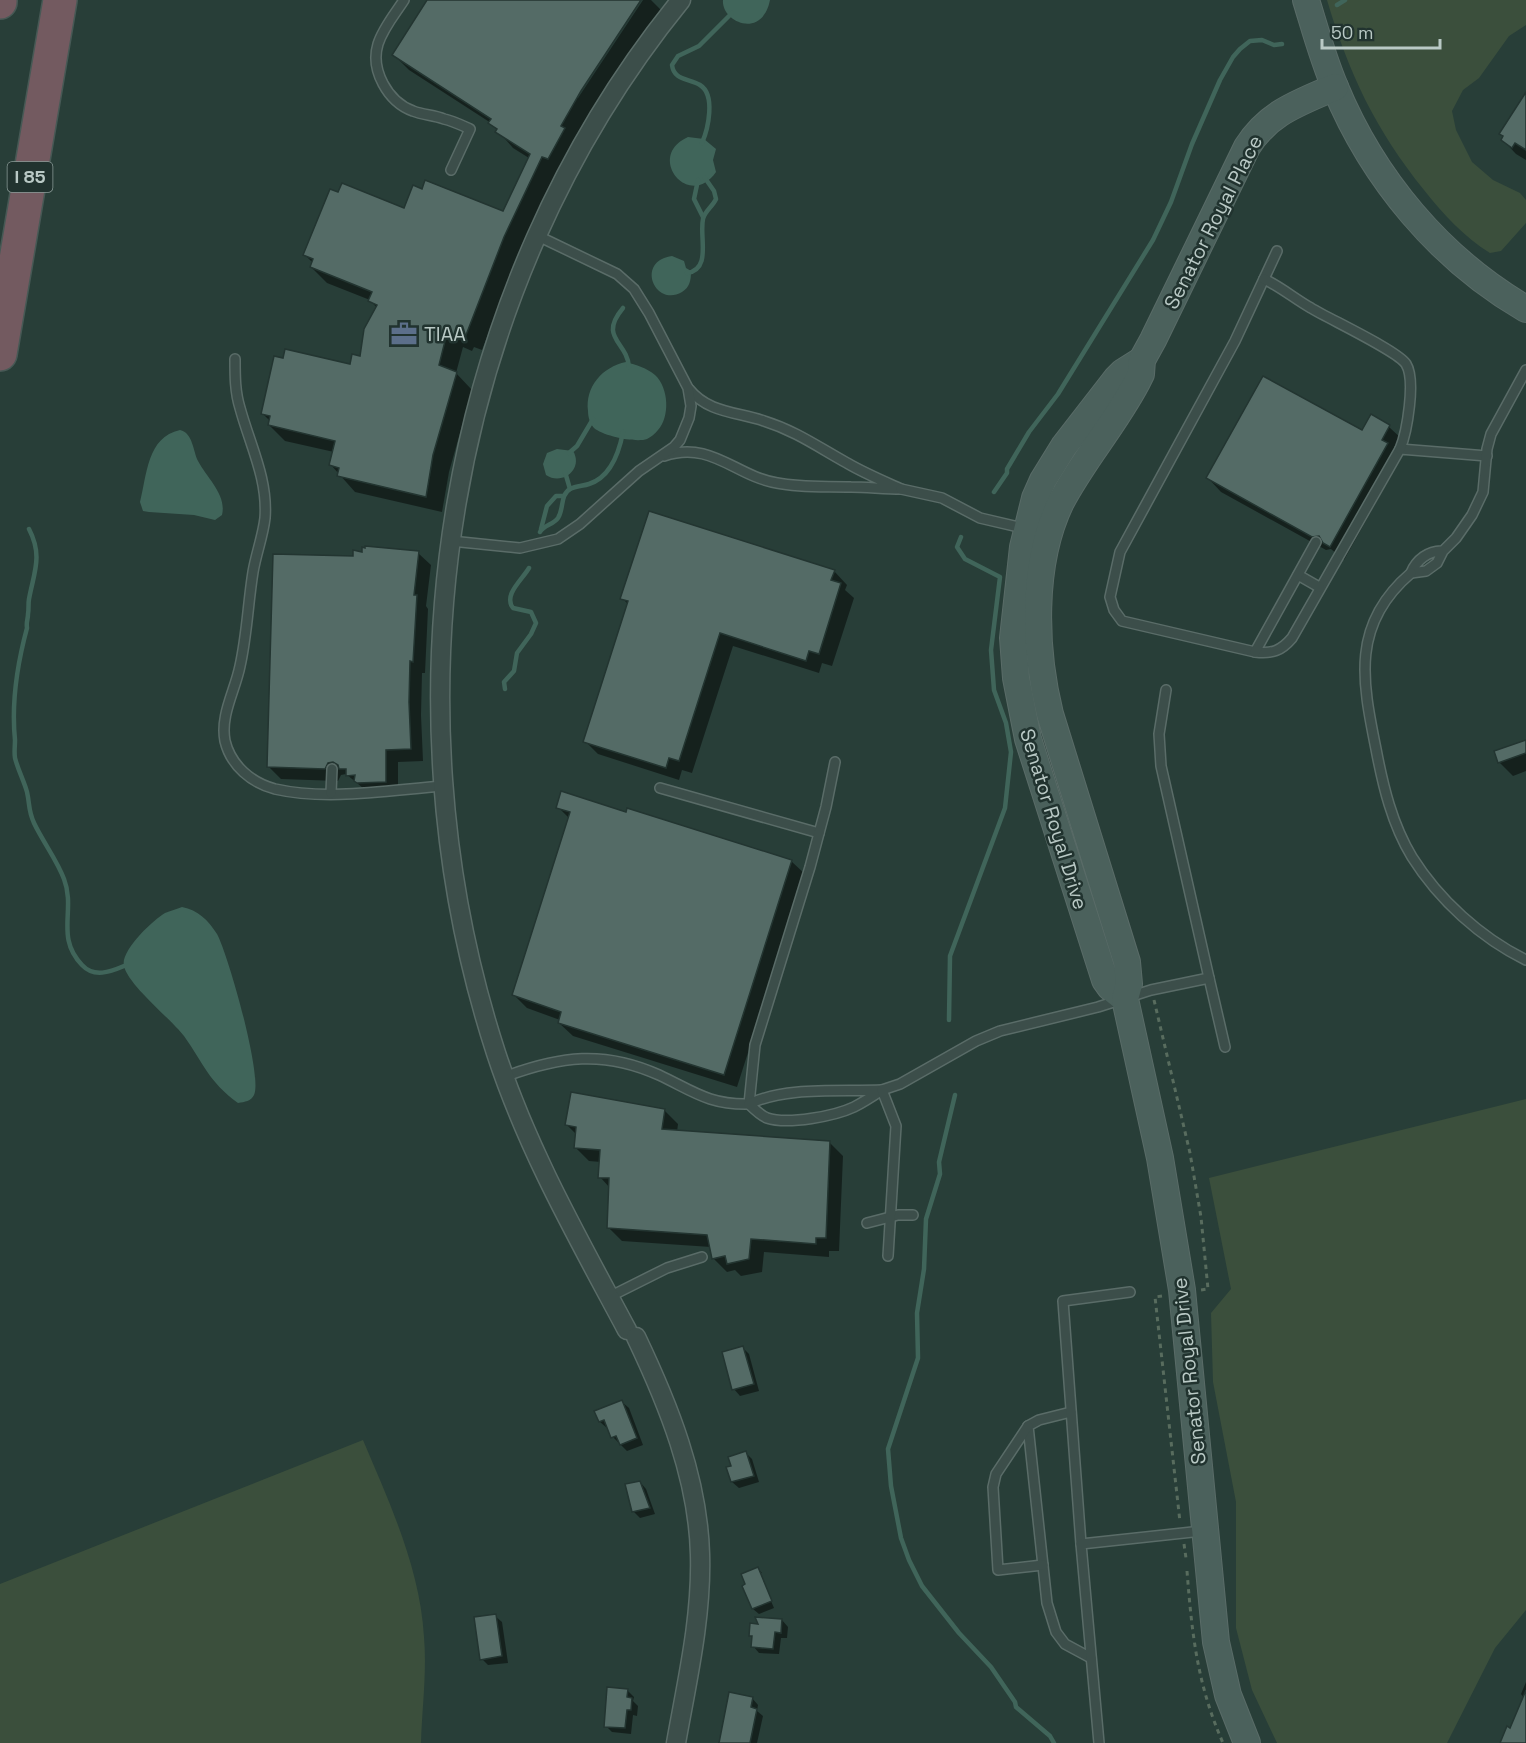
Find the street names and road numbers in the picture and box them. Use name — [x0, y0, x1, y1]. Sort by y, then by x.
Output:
street label: Senator Royal Place — [1158, 131, 1268, 313]
road number: I 85 — [8, 162, 52, 192]
street label: Senator Royal Drive — [1014, 725, 1094, 913]
street label: Senator Royal Drive — [1166, 1276, 1212, 1466]

